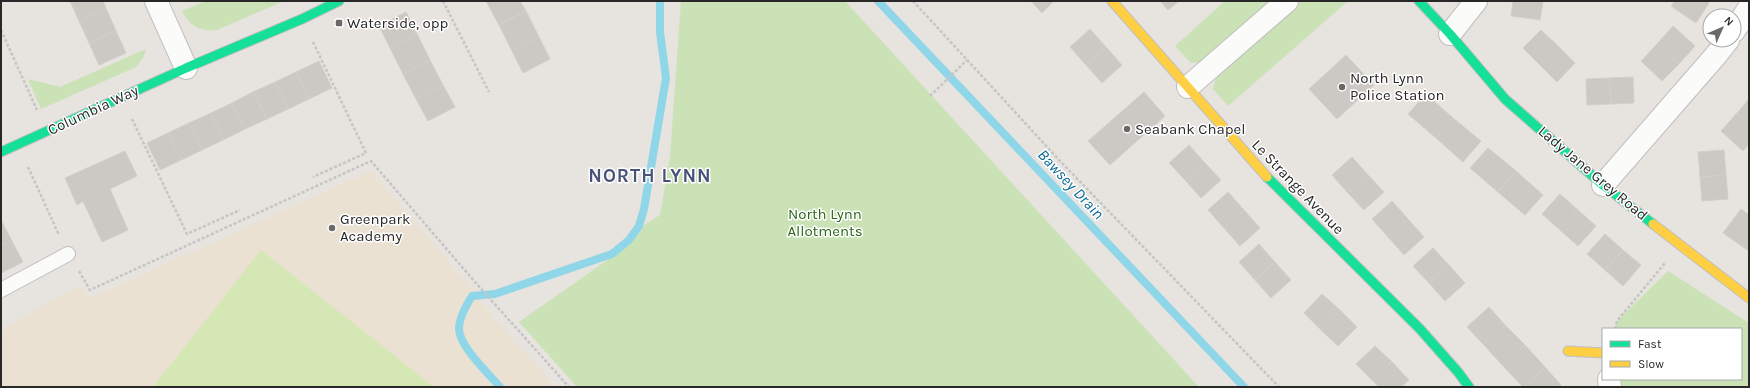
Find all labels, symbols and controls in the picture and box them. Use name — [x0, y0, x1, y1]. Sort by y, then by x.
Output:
north arrow — [1702, 8, 1742, 48]
place label: Waterside, opp — [347, 14, 448, 32]
text: N — [1721, 14, 1736, 29]
marker: Waterside, opp — [334, 18, 344, 28]
place label: North Lynn Police Station — [1350, 69, 1445, 104]
street label: Columbia Way — [45, 81, 141, 139]
marker: North Lynn Police Station — [1337, 82, 1347, 92]
place label: Seabank Chapel — [1135, 120, 1245, 138]
street label: Lady Jane Grey Road — [1535, 122, 1651, 224]
marker: Seabank Chapel — [1122, 124, 1132, 134]
street label: Le Strange Avenue — [1248, 136, 1348, 238]
water label: Bawsey Drain — [1034, 145, 1108, 223]
district label: NORTH LYNN — [588, 165, 712, 187]
park label: North Lynn Allotments — [787, 205, 863, 240]
place label: Greenpark Academy — [340, 210, 410, 245]
marker: Greenpark Academy — [327, 223, 337, 233]
legend — [1602, 328, 1742, 380]
text: Fast — [1638, 337, 1662, 351]
text: Slow — [1638, 357, 1664, 371]

